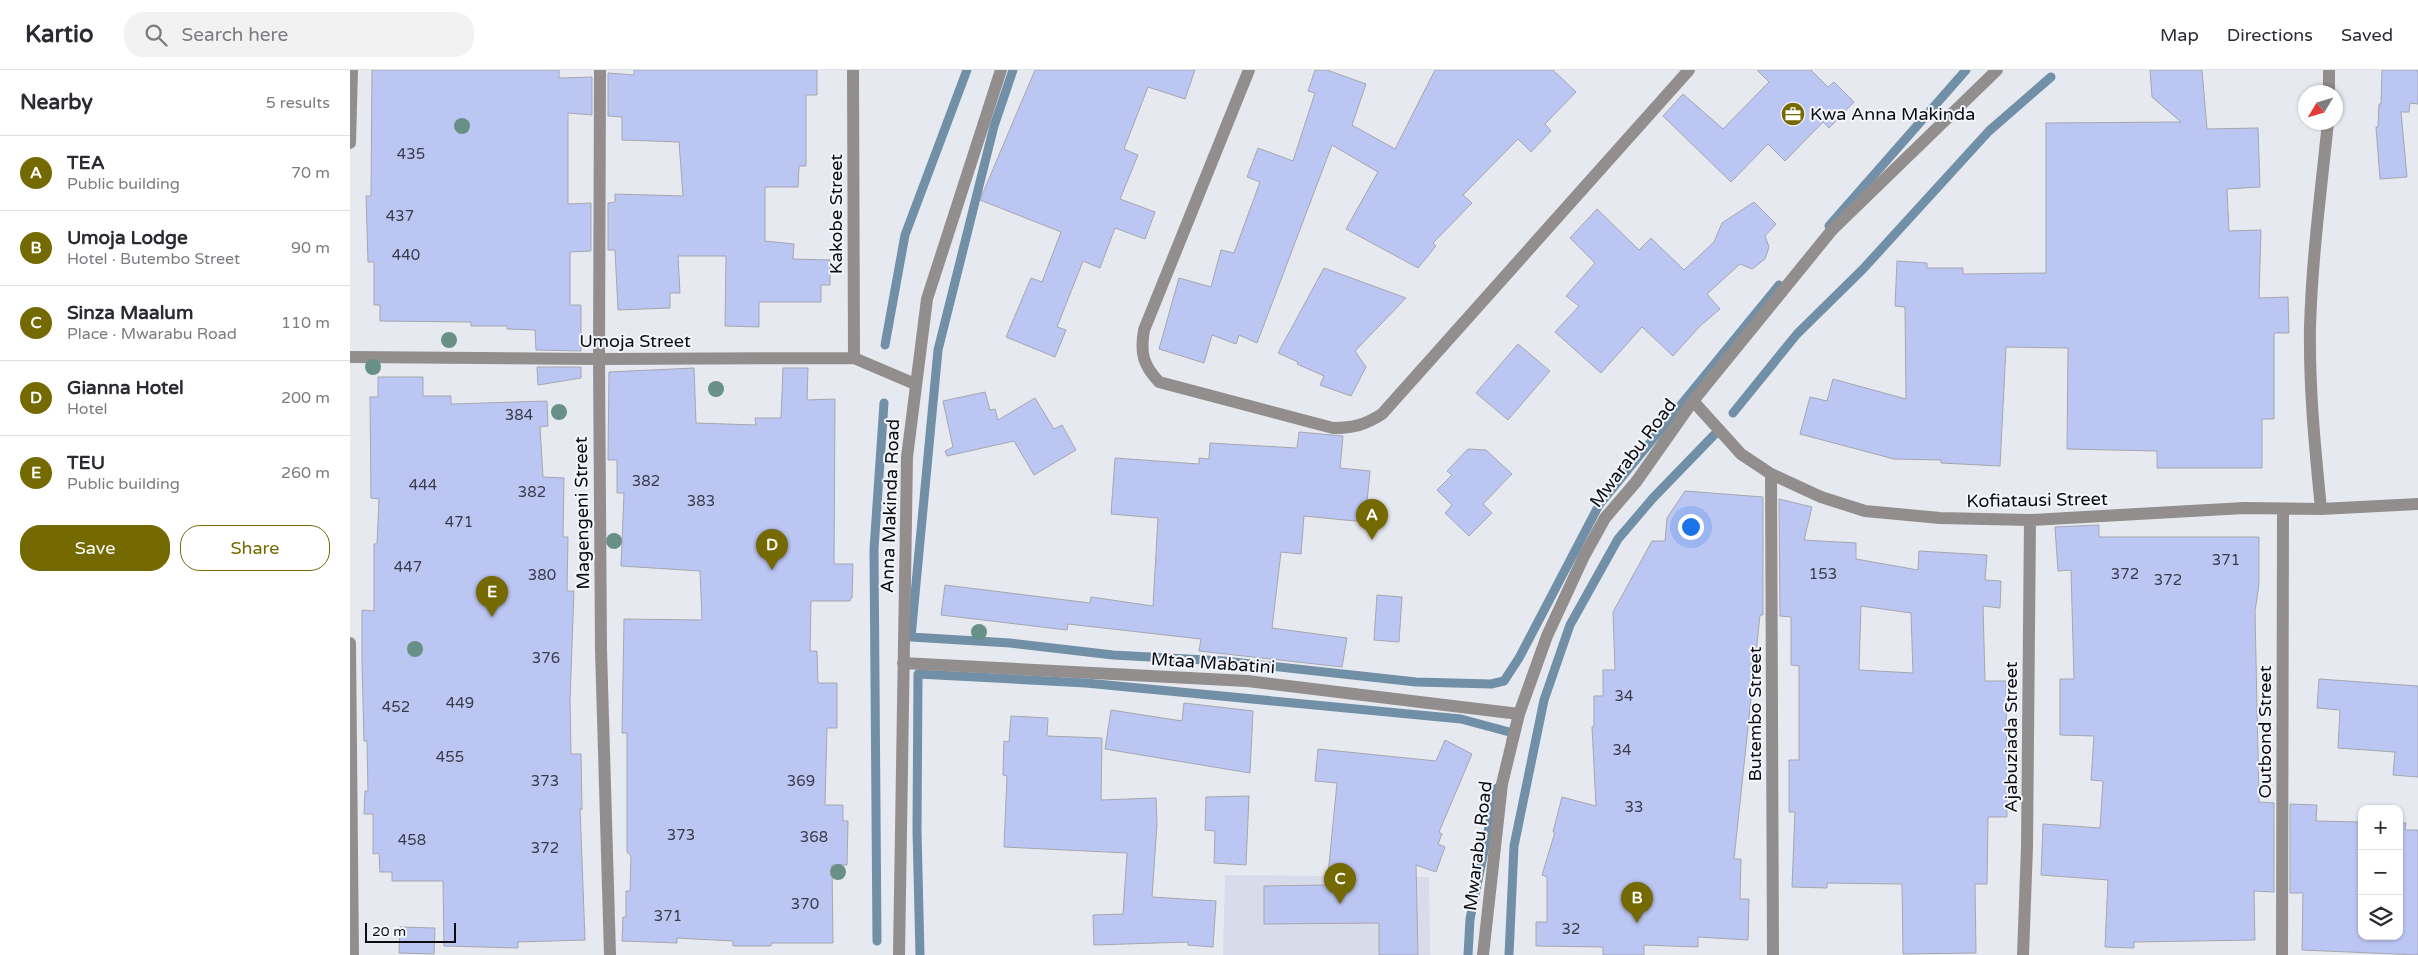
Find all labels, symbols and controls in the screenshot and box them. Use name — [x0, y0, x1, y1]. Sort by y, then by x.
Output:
search box — [124, 12, 474, 57]
text: Kartio — [25, 20, 94, 49]
icon: search — [142, 21, 170, 49]
text: Search here — [182, 24, 288, 46]
text: Map — [2160, 24, 2199, 46]
text: Directions — [2227, 24, 2313, 46]
text: Saved — [2341, 24, 2393, 46]
north arrow — [2298, 85, 2343, 130]
text: Nearby — [20, 90, 93, 115]
text: 5 results — [266, 93, 330, 113]
office icon: Kwa Anna Makinda — [1780, 101, 1806, 127]
place label: Kwa Anna Makinda — [1810, 103, 1975, 125]
house number: 435 — [397, 145, 425, 163]
text: TEA — [67, 152, 105, 174]
street label: Kakobe Street — [825, 154, 847, 274]
text: A — [30, 163, 42, 183]
text: 70 m — [291, 163, 330, 183]
text: Public building — [67, 174, 180, 194]
house number: 437 — [386, 207, 414, 225]
text: Umoja Lodge — [67, 227, 188, 249]
text: B — [30, 238, 42, 258]
text: 90 m — [291, 238, 330, 258]
house number: 440 — [392, 246, 420, 264]
text: Hotel · Butembo Street — [67, 249, 240, 269]
text: Sinza Maalum — [67, 302, 193, 324]
text: C — [30, 313, 42, 333]
text: 110 m — [281, 313, 330, 333]
text: Place · Mwarabu Road — [67, 324, 237, 344]
street label: Umoja Street — [579, 330, 691, 352]
text: Gianna Hotel — [67, 377, 184, 399]
text: D — [30, 388, 42, 408]
text: 200 m — [281, 388, 330, 408]
street label: Mwarabu Road — [1585, 394, 1681, 512]
text: Hotel — [67, 399, 108, 419]
house number: 384 — [505, 406, 533, 424]
street label: Anna Makinda Road — [876, 419, 904, 593]
street label: Magengeni Street — [570, 436, 594, 590]
text: TEU — [67, 452, 105, 474]
text: E — [31, 463, 41, 483]
text: 260 m — [281, 463, 330, 483]
house number: 382 — [632, 472, 660, 490]
text: Public building — [67, 474, 180, 494]
house number: 444 — [409, 476, 437, 494]
house number: 382 — [518, 483, 546, 501]
street label: Kofiatausi Street — [1966, 488, 2108, 512]
house number: 383 — [687, 492, 715, 510]
pin: A — [1356, 499, 1388, 540]
house number: 471 — [445, 513, 473, 531]
your location — [1678, 514, 1704, 540]
button: Save — [20, 525, 170, 571]
button: Share — [180, 525, 330, 571]
pin: D — [756, 529, 788, 570]
house number: 371 — [2212, 551, 2240, 569]
house number: 447 — [394, 558, 422, 576]
house number: 153 — [1809, 565, 1837, 583]
house number: 372 — [2111, 565, 2139, 583]
house number: 380 — [528, 566, 556, 584]
house number: 372 — [2154, 571, 2182, 589]
pin: E — [476, 576, 508, 617]
street label: Butembo Street — [1744, 646, 1766, 782]
street label: Mtaa Mabatini — [1150, 648, 1276, 678]
house number: 376 — [532, 649, 560, 667]
street label: Ajabuziada Street — [2000, 661, 2022, 813]
street label: Outbond Street — [2254, 665, 2276, 799]
house number: 34 — [1615, 687, 1633, 705]
house number: 449 — [446, 694, 474, 712]
house number: 452 — [382, 698, 410, 716]
house number: 34 — [1613, 741, 1631, 759]
house number: 455 — [436, 748, 464, 766]
house number: 373 — [531, 772, 559, 790]
house number: 369 — [787, 772, 815, 790]
street label: Mwarabu Road — [1459, 780, 1497, 912]
house number: 33 — [1625, 798, 1643, 816]
map controls — [2358, 805, 2403, 940]
button: + — [2358, 805, 2403, 850]
house number: 373 — [667, 826, 695, 844]
house number: 368 — [800, 828, 828, 846]
house number: 458 — [398, 831, 426, 849]
house number: 372 — [531, 839, 559, 857]
button: − — [2358, 850, 2403, 895]
pin: C — [1324, 863, 1356, 904]
pin: B — [1621, 882, 1653, 923]
house number: 370 — [791, 895, 819, 913]
button: layers — [2358, 895, 2403, 940]
house number: 371 — [654, 907, 682, 925]
scale bar — [365, 920, 456, 943]
house number: 32 — [1562, 920, 1580, 938]
text: 20 m — [372, 923, 406, 940]

